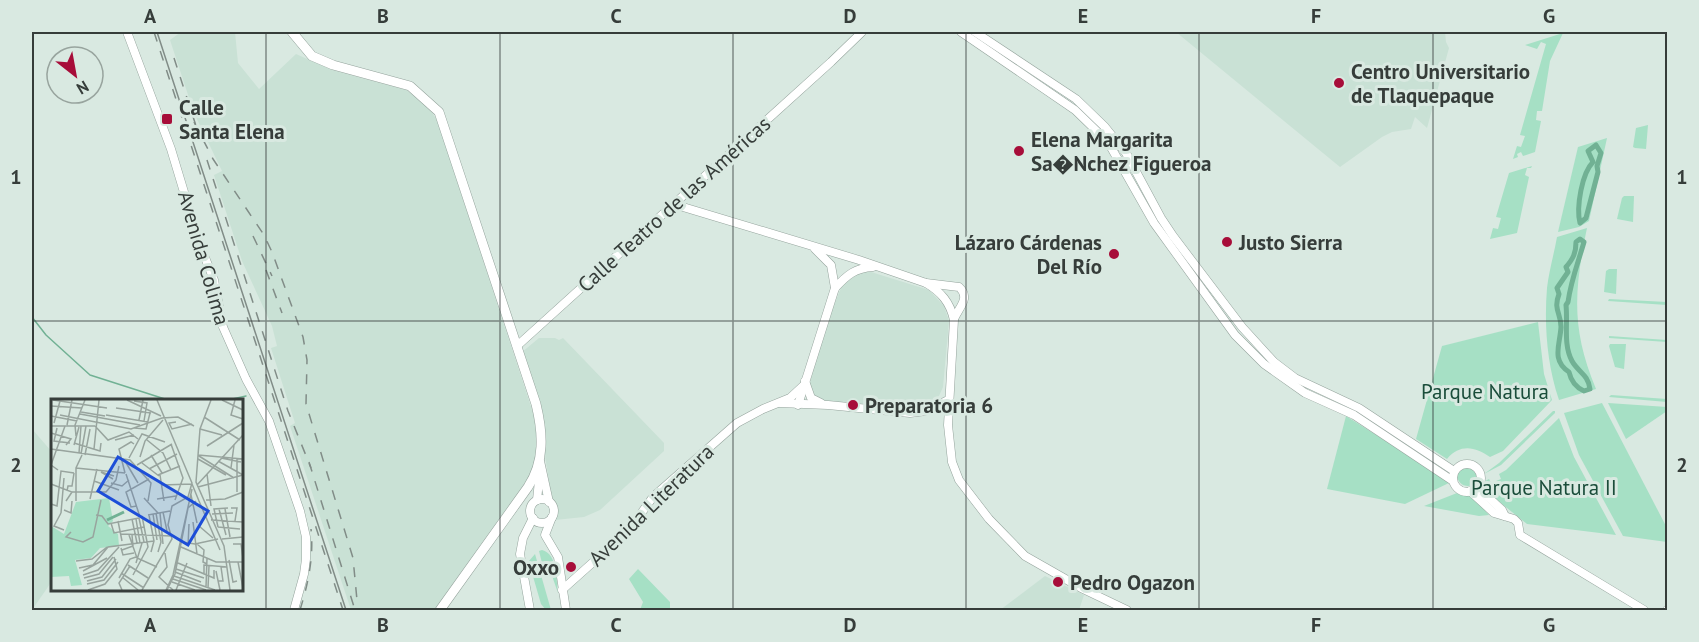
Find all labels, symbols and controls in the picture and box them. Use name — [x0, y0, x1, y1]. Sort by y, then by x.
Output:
text: A — [144, 3, 157, 29]
text: B — [377, 3, 389, 29]
text: C — [610, 3, 622, 29]
text: D — [844, 3, 857, 29]
text: E — [1078, 3, 1088, 29]
text: F — [1311, 3, 1321, 29]
text: G — [1543, 3, 1555, 29]
north arrow — [45, 45, 105, 105]
place label: Centro Universitario de Tlaquepaque — [1351, 58, 1530, 109]
marker: Centro Universitario de Tlaquepaque — [1332, 76, 1346, 90]
text: N — [73, 77, 92, 99]
place label: Calle Santa Elena — [179, 94, 285, 145]
street label: Calle Teatro de las Américas — [572, 110, 776, 298]
marker: Calle Santa Elena — [160, 112, 174, 126]
place label: Elena Margarita Sa�Nchez Figueroa — [1031, 126, 1211, 177]
marker: Elena Margarita Sa�Nchez Figueroa — [1012, 144, 1026, 158]
text: 1 — [10, 164, 22, 190]
text: 1 — [1676, 164, 1688, 190]
street label: Avenida Colima — [172, 188, 236, 328]
place label: Lázaro Cárdenas Del Río — [955, 229, 1102, 280]
place label: Justo Sierra — [1238, 229, 1343, 256]
marker: Justo Sierra — [1220, 235, 1234, 249]
marker: Lázaro Cárdenas Del Río — [1107, 247, 1121, 261]
park label: Parque Natura — [1421, 378, 1549, 405]
place label: Preparatoria 6 — [865, 392, 993, 419]
marker: Preparatoria 6 — [846, 398, 860, 412]
inset map — [51, 399, 243, 591]
street label: Avenida Literatura — [583, 438, 719, 572]
text: 2 — [10, 452, 22, 478]
text: 2 — [1676, 452, 1688, 478]
park label: Parque Natura II — [1471, 474, 1617, 501]
place label: Oxxo — [513, 554, 559, 581]
marker: Oxxo — [564, 560, 578, 574]
place label: Pedro Ogazon — [1070, 569, 1195, 596]
marker: Pedro Ogazon — [1051, 575, 1065, 589]
text: A — [144, 612, 157, 638]
text: B — [377, 612, 389, 638]
text: C — [610, 612, 622, 638]
text: D — [844, 612, 857, 638]
text: E — [1078, 612, 1088, 638]
text: F — [1311, 612, 1321, 638]
text: G — [1543, 612, 1555, 638]

